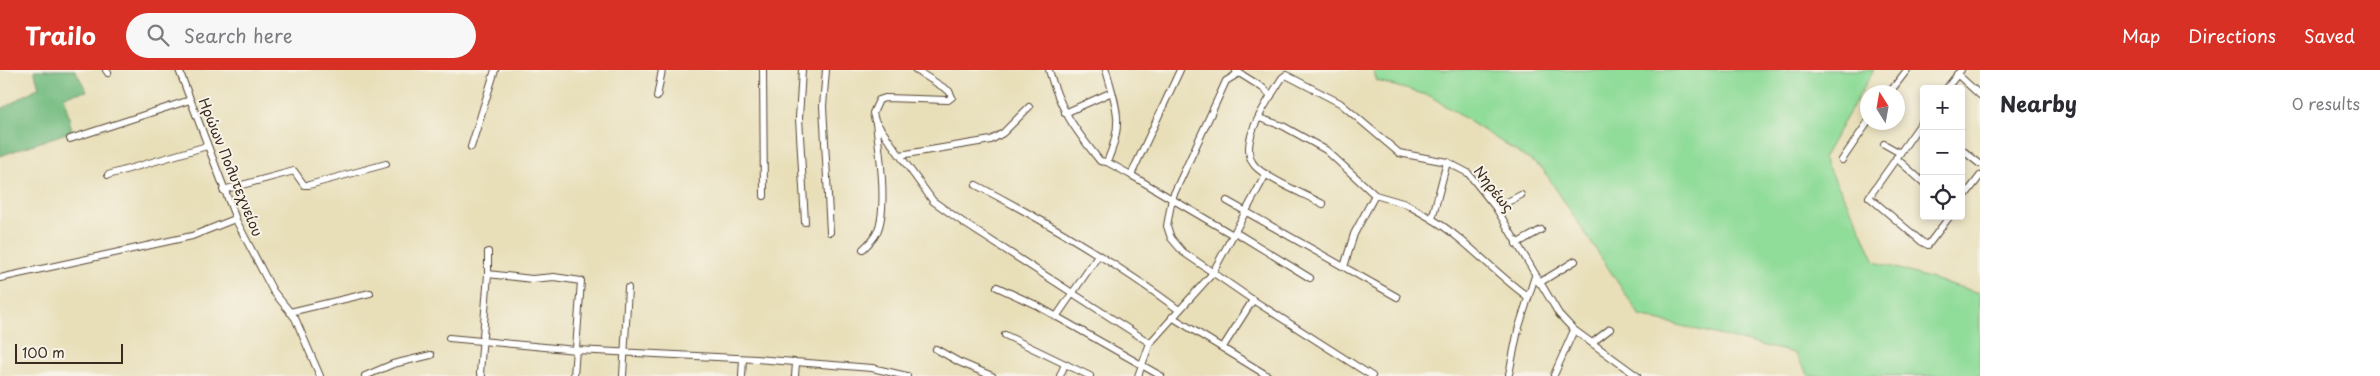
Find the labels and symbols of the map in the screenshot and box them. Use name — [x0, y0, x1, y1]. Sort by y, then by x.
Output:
north arrow — [1860, 85, 1905, 130]
street label: Ηρώων Πολυτεχνείου — [194, 95, 268, 239]
street label: Νηρέως — [1469, 161, 1519, 217]
scale bar — [15, 341, 122, 364]

